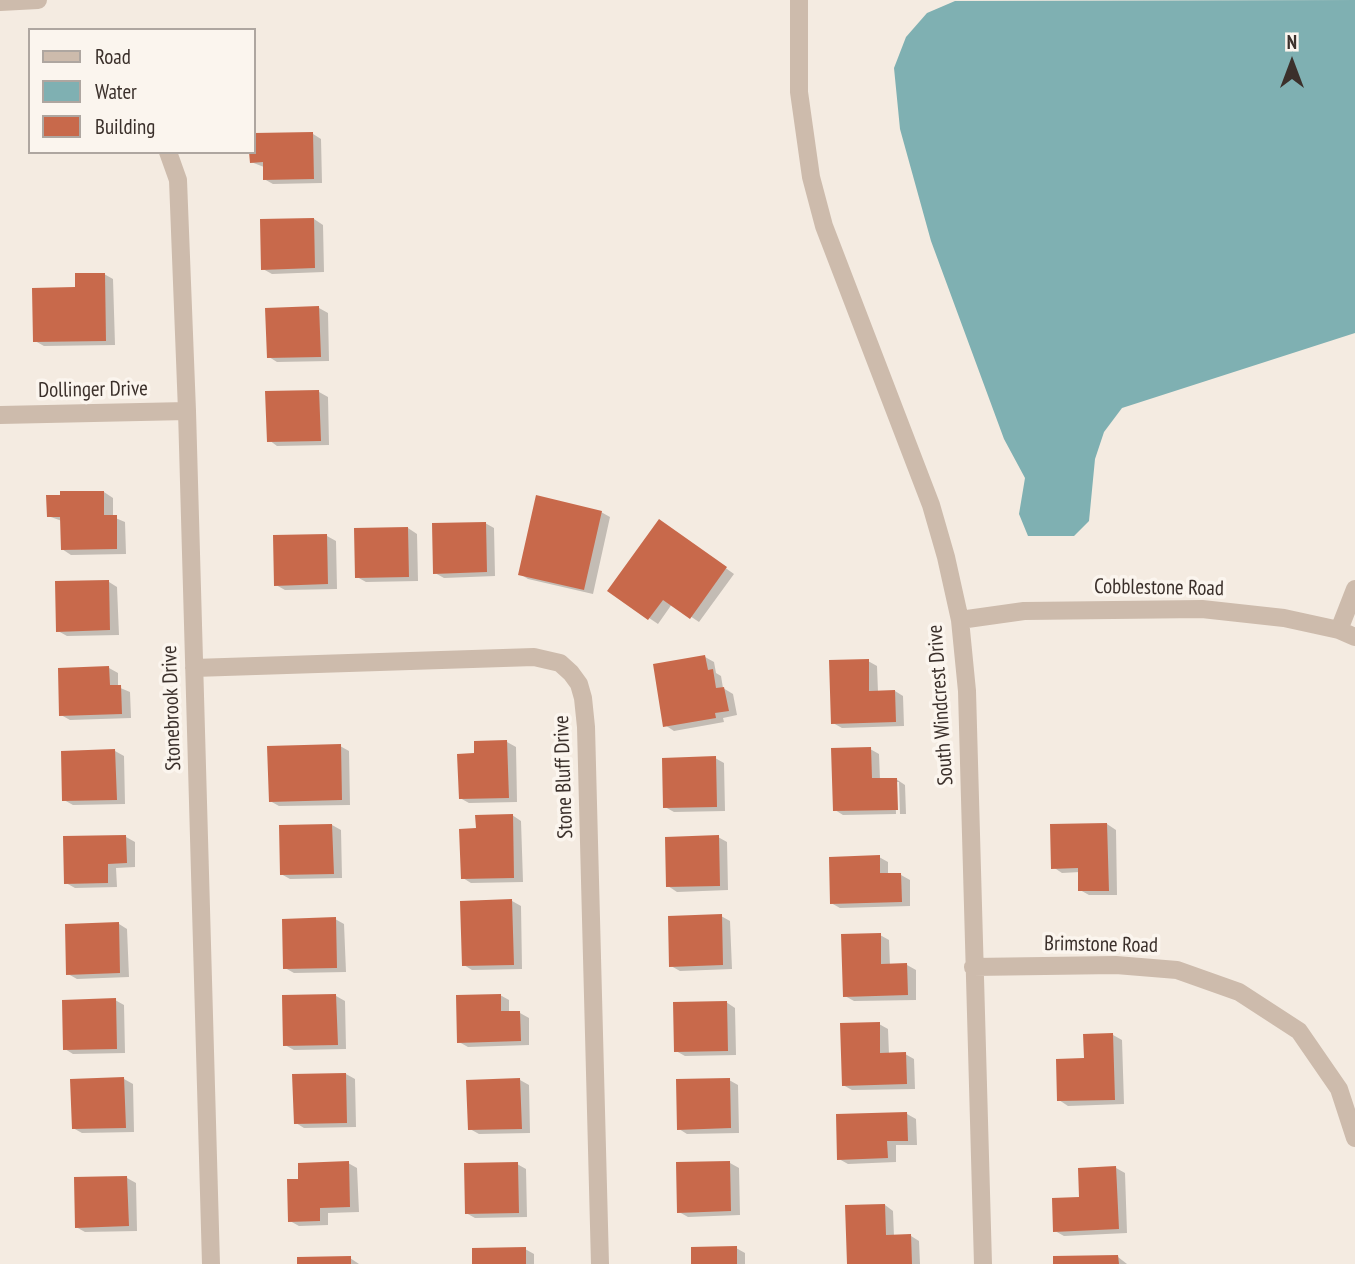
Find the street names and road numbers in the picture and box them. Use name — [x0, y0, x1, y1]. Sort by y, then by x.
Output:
street label: Dollinger Drive — [38, 376, 148, 404]
street label: Cobblestone Road — [1094, 574, 1224, 602]
street label: South Windcrest Drive — [923, 624, 959, 786]
street label: Stonebrook Drive — [157, 645, 187, 771]
street label: Stone Bluff Drive — [549, 715, 579, 839]
street label: Brimstone Road — [1044, 931, 1158, 959]

